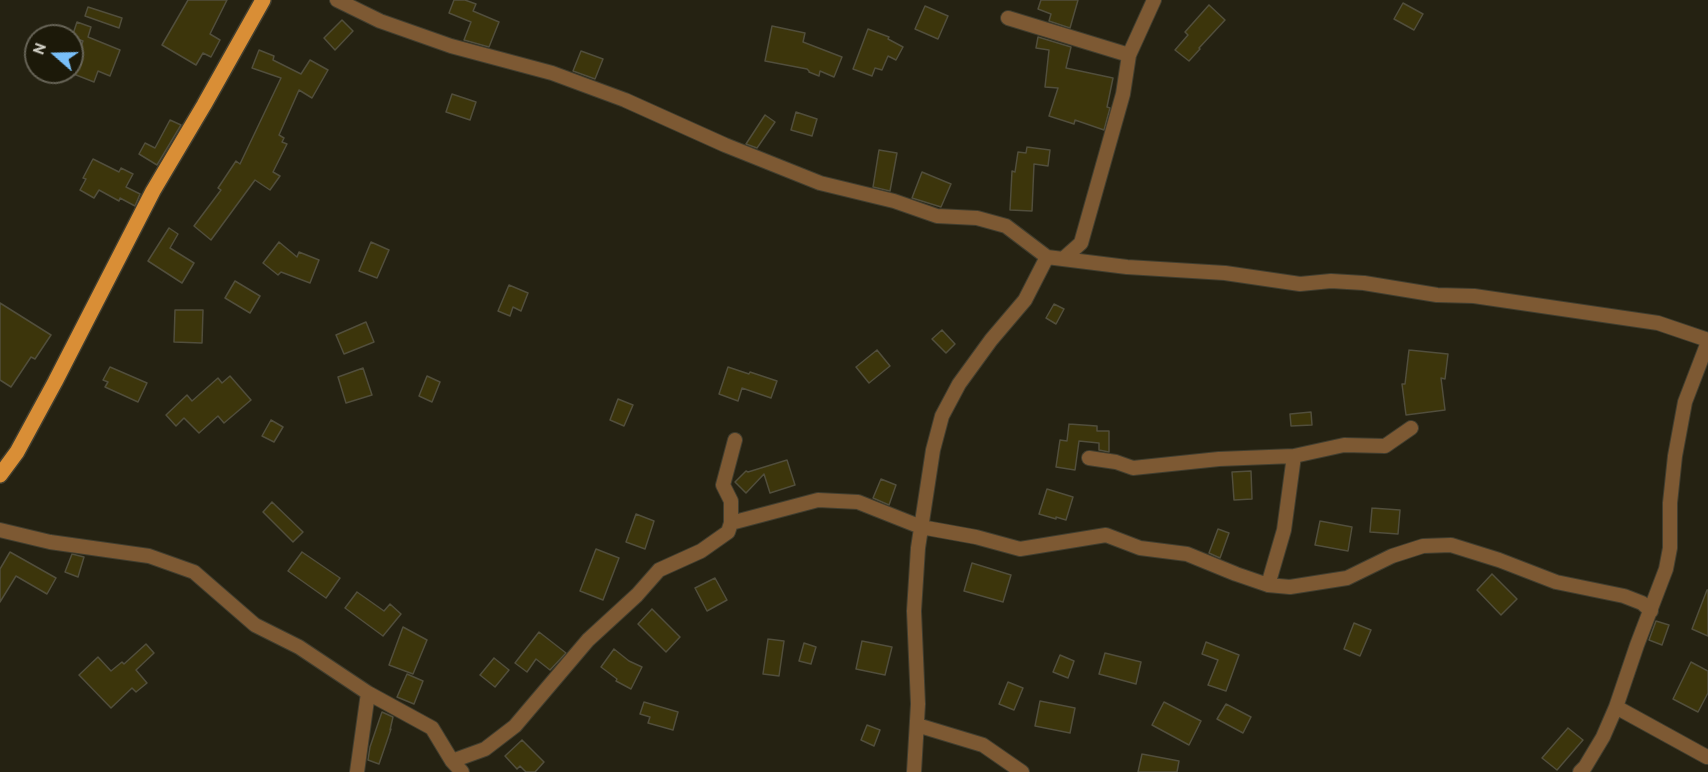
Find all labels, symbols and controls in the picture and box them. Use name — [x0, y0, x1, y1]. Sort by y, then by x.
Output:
north arrow — [24, 24, 84, 84]
text: N — [28, 40, 50, 57]

